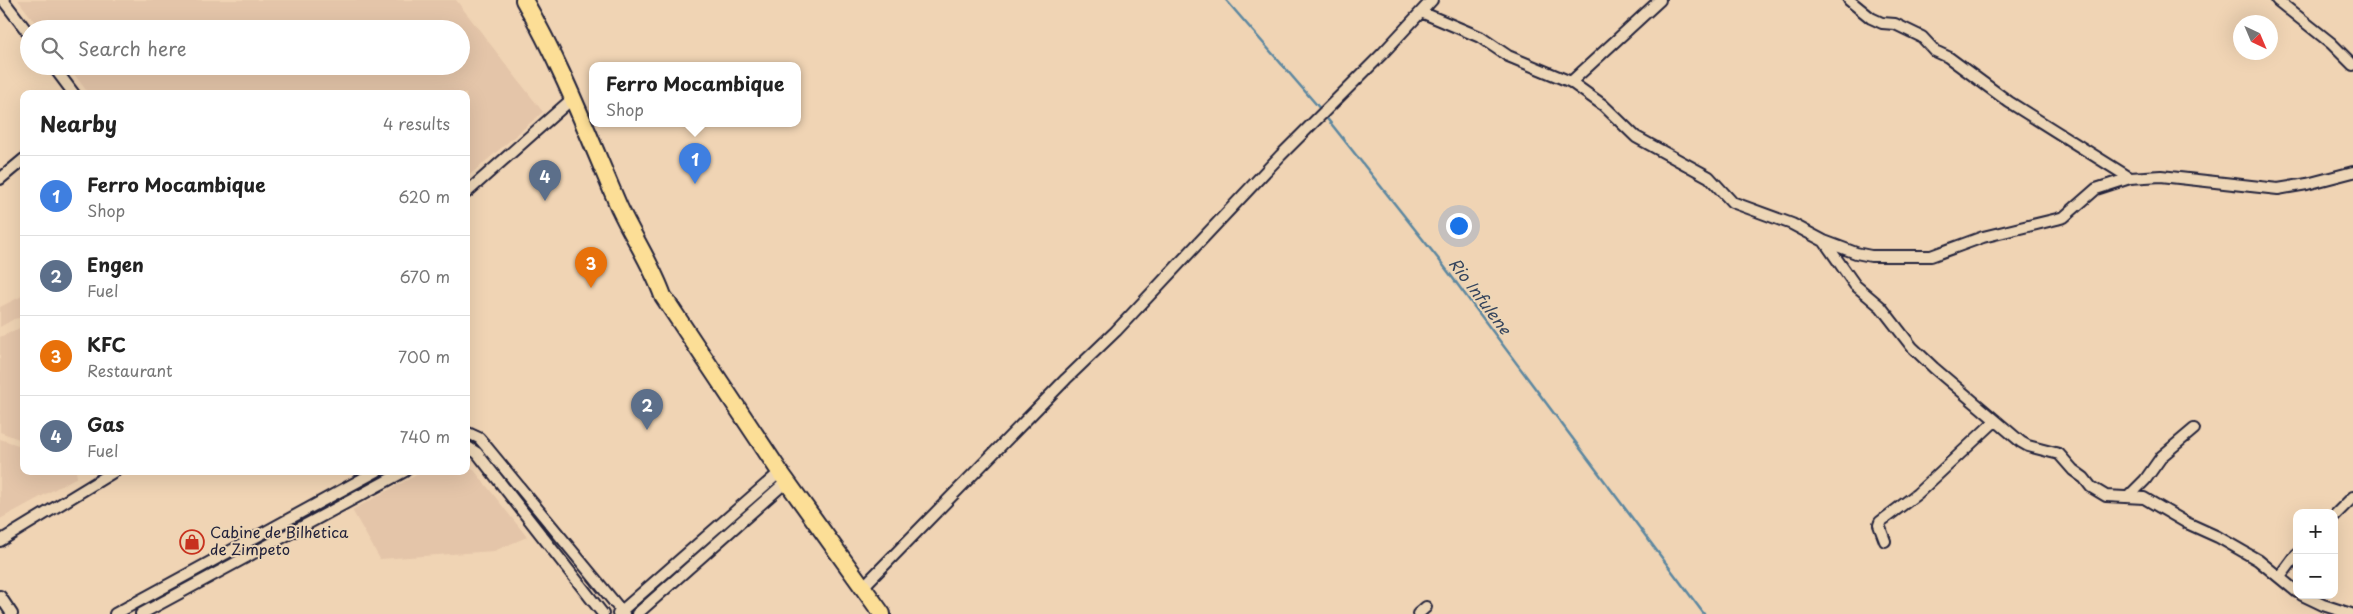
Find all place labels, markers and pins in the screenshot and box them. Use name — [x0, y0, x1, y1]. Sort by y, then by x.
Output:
pin: 1 — [679, 143, 711, 184]
pin: 4 — [529, 160, 561, 201]
pin: 3 — [575, 247, 607, 288]
pin: 2 — [631, 389, 663, 430]
place label: Cabine de Bilhetica de Zimpeto — [210, 520, 349, 560]
shop icon: Cabine de Bilhetica de Zimpeto — [179, 529, 205, 555]

